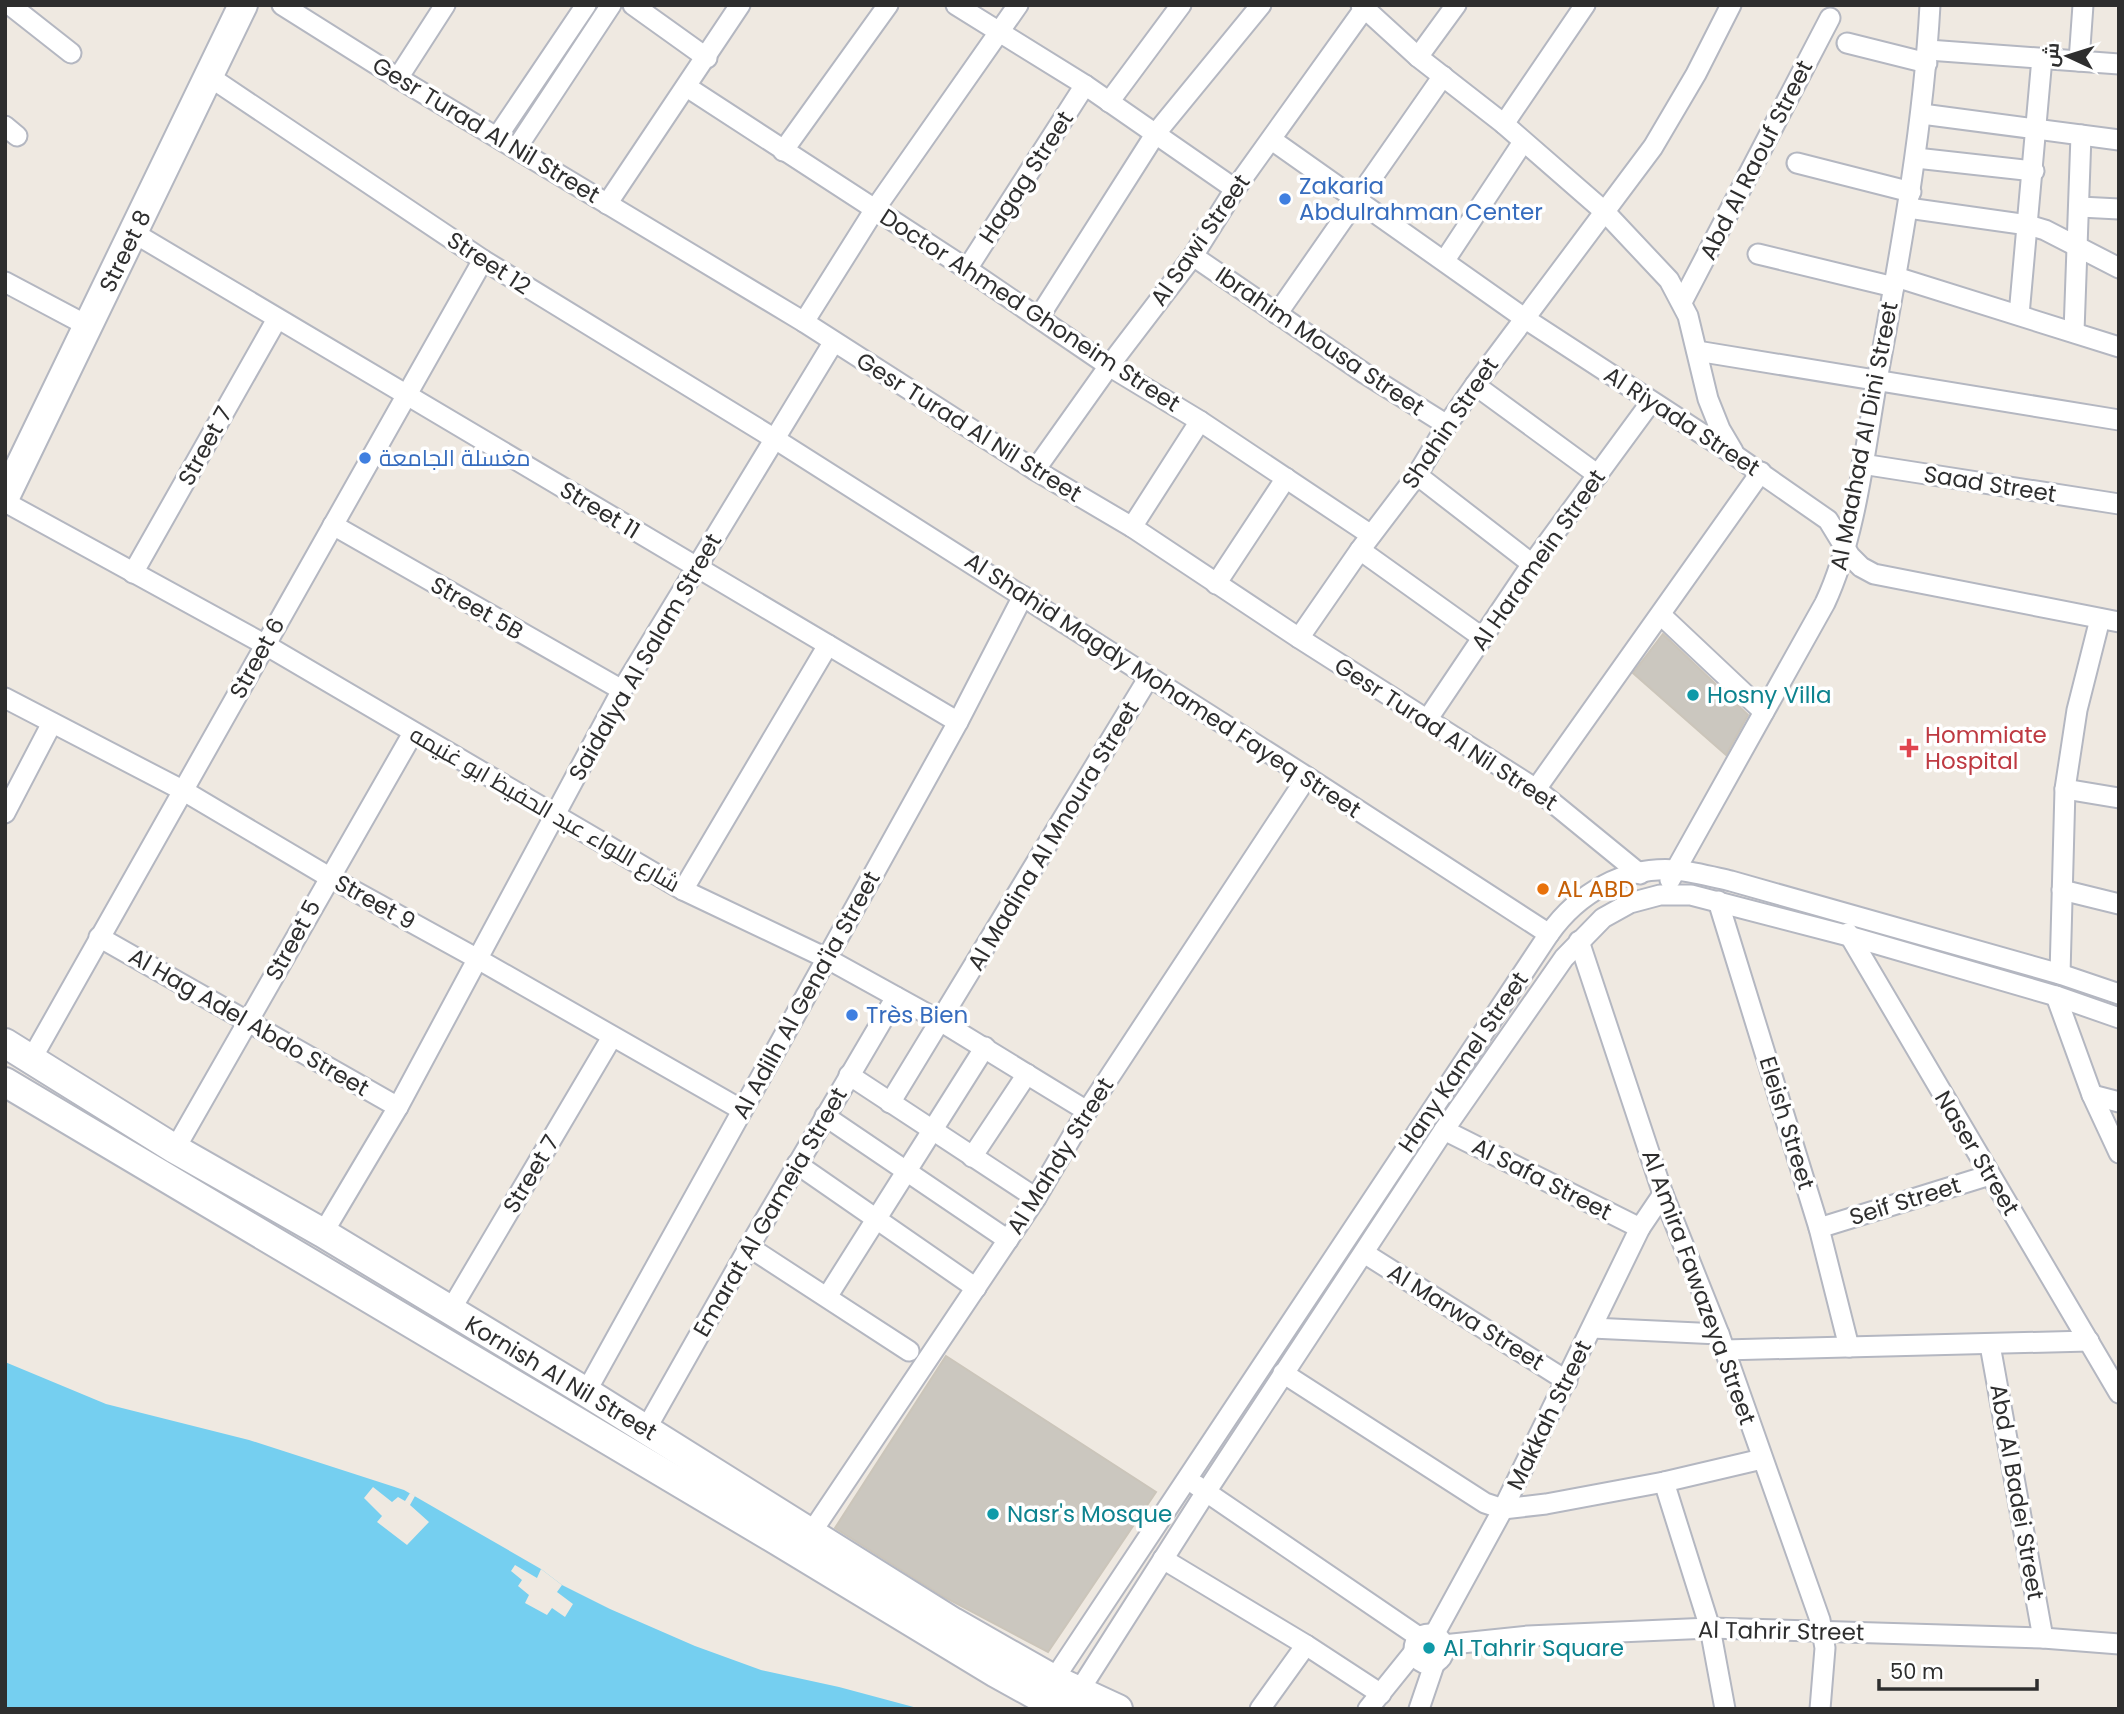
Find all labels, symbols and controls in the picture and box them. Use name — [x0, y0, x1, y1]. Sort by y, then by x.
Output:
north arrow — [2033, 21, 2103, 91]
text: ش — [2037, 42, 2066, 68]
street label: Gesr Turad Al Nil Street — [366, 49, 606, 211]
street label: Abd Al Raouf Street — [1692, 55, 1820, 265]
street label: Hagag Street — [971, 105, 1081, 249]
street label: Al Sawi Street — [1143, 168, 1257, 312]
place label: Zakaria Abdulrahman Center — [1299, 170, 1543, 228]
marker: Zakaria Abdulrahman Center — [1277, 191, 1293, 207]
street label: Doctor Ahmed Ghoneim Street — [874, 201, 1186, 419]
street label: Street 8 — [91, 204, 159, 298]
street label: Street 12 — [441, 224, 537, 302]
street label: Ibrahim Mousa Street — [1209, 259, 1431, 423]
street label: Al Maahad Al Dini Street — [1822, 299, 1906, 573]
street label: Gesr Turad Al Nil Street — [850, 345, 1088, 509]
street label: Shahin Street — [1394, 351, 1506, 495]
street label: Al Riyada Street — [1598, 359, 1766, 483]
street label: Street 7 — [170, 401, 240, 491]
place label: مغسلة الجامعة — [379, 442, 531, 474]
marker: مغسلة الجامعة — [357, 450, 373, 466]
street label: Saad Street — [1921, 458, 2059, 510]
street label: Al Haramein Street — [1463, 463, 1613, 657]
street label: Street 11 — [554, 474, 646, 546]
street label: Saidalya Al Salam Street — [561, 527, 729, 787]
street label: Al Shahid Magdy Mohamed Fayeq Street — [959, 545, 1367, 825]
street label: Street 5B — [425, 569, 529, 647]
street label: Street 6 — [222, 612, 292, 704]
street label: Gesr Turad Al Nil Street — [1328, 650, 1564, 818]
place label: Hosny Villa — [1707, 679, 1832, 711]
marker: Hosny Villa — [1685, 687, 1701, 703]
street label: Al Madina Al Mnoura Street — [960, 695, 1146, 977]
street label: شارع اللواء عبد الحفيظ ابو غنيمه — [404, 718, 686, 900]
place label: Hommiate Hospital — [1925, 719, 2047, 777]
marker: Hommiate Hospital — [1899, 738, 1919, 758]
street label: Al Adilh Al Gena'ia Street — [724, 865, 888, 1125]
street label: Street 9 — [329, 867, 421, 937]
place label: AL ABD — [1557, 873, 1634, 905]
marker: AL ABD — [1535, 881, 1551, 897]
street label: Street 5 — [258, 894, 328, 986]
street label: Al Hag Adel Abdo Street — [123, 940, 375, 1104]
street label: Hany Kamel Street — [1391, 965, 1535, 1159]
place label: Très Bien — [866, 999, 968, 1031]
marker: Très Bien — [844, 1007, 860, 1023]
street label: Eleish Street — [1752, 1053, 1822, 1193]
street label: Al Mahdy Street — [999, 1071, 1121, 1241]
street label: Emarat Al Gameia Street — [685, 1081, 855, 1343]
street label: Naser Street — [1927, 1085, 2027, 1221]
street label: Street 7 — [495, 1129, 567, 1219]
street label: Al Safa Street — [1467, 1130, 1617, 1228]
street label: Al Amira Fawazeya Street — [1634, 1145, 1764, 1429]
street label: Seif Street — [1846, 1169, 1964, 1233]
street label: Al Marwa Street — [1382, 1256, 1550, 1378]
street label: Kornish Al Nil Street — [459, 1308, 663, 1448]
street label: Makkah Street — [1499, 1335, 1599, 1495]
street label: Abd Al Badei Street — [1982, 1382, 2052, 1602]
place label: Nasr's Mosque — [1007, 1498, 1172, 1530]
marker: Nasr's Mosque — [985, 1506, 1001, 1522]
street label: Al Tahrir Street — [1698, 1614, 1864, 1648]
place label: Al Tahrir Square — [1443, 1632, 1624, 1664]
marker: Al Tahrir Square — [1421, 1640, 1437, 1656]
scale bar — [1879, 1648, 2036, 1692]
text: 50 m — [1890, 1657, 1944, 1686]

